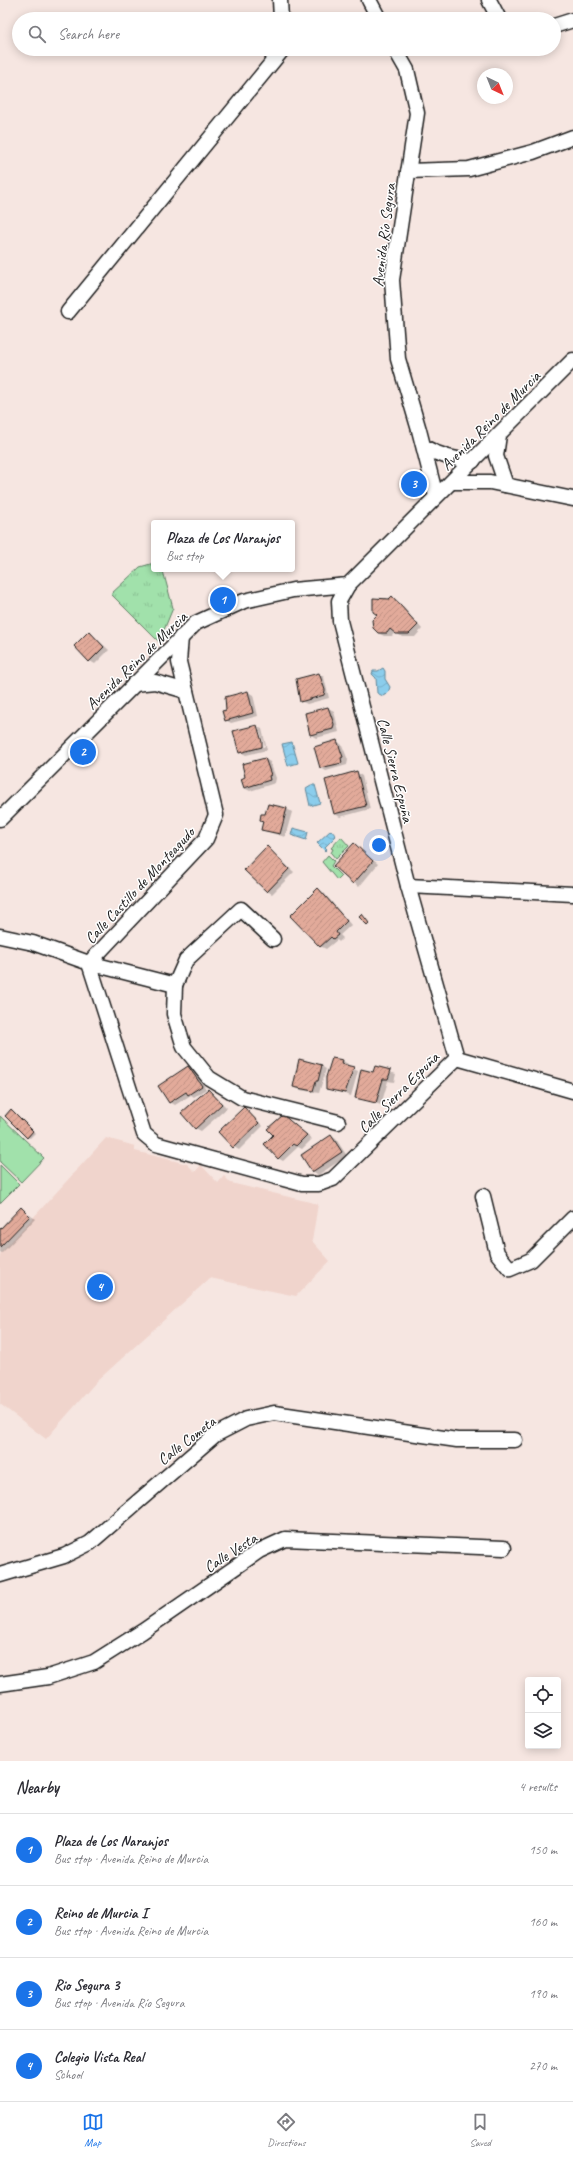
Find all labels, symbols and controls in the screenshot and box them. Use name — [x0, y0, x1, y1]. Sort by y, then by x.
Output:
search box — [12, 12, 561, 56]
icon: search — [26, 23, 48, 45]
text: Search here — [58, 25, 119, 44]
north arrow — [477, 68, 513, 104]
street label: Avenida Río Segura — [368, 181, 400, 288]
street label: Avenida Reino de Murcia — [437, 366, 545, 475]
pin: 3 — [401, 469, 427, 499]
popup — [151, 520, 295, 572]
text: Plaza de Los Naranjos — [166, 529, 280, 548]
text: Bus stop — [166, 548, 204, 564]
pin: 1 — [210, 585, 236, 615]
street label: Avenida Reino de Murcia — [82, 607, 192, 714]
street label: Calle Sierra Espuña — [372, 716, 418, 825]
pin: 2 — [70, 737, 96, 767]
street label: Calle Castillo de Monteagudo — [80, 821, 201, 948]
your location — [369, 835, 389, 855]
street label: Calle Sierra Espuña — [354, 1047, 444, 1138]
pin: 4 — [87, 1272, 113, 1302]
street label: Calle Cometa — [154, 1411, 221, 1470]
street label: Calle Vesta — [200, 1528, 262, 1577]
map controls — [525, 1677, 561, 1749]
button: locate — [525, 1677, 561, 1713]
button: layers — [525, 1713, 561, 1749]
text: Nearby — [16, 1777, 59, 1798]
text: 4 results — [519, 1779, 557, 1795]
text: Plaza de Los Naranjos — [54, 1832, 168, 1851]
text: 1 — [26, 1842, 32, 1858]
text: 150 m — [529, 1842, 557, 1858]
text: Bus stop · Avenida Reino de Murcia — [54, 1851, 208, 1867]
text: Reino de Murcia I — [54, 1904, 147, 1923]
text: 2 — [26, 1914, 32, 1930]
text: 160 m — [529, 1914, 557, 1930]
text: Bus stop · Avenida Reino de Murcia — [54, 1923, 208, 1939]
text: Rio Segura 3 — [54, 1976, 120, 1995]
text: 3 — [26, 1986, 32, 2002]
text: 190 m — [529, 1986, 557, 2002]
text: Bus stop · Avenida Río Segura — [54, 1995, 184, 2011]
text: Colegio Vista Real — [54, 2048, 143, 2067]
text: 4 — [26, 2058, 32, 2074]
text: 270 m — [529, 2058, 557, 2074]
text: School — [54, 2067, 82, 2083]
tab: Map — [82, 2111, 104, 2149]
tab: Directions — [267, 2111, 306, 2149]
tab: Saved — [469, 2111, 491, 2149]

